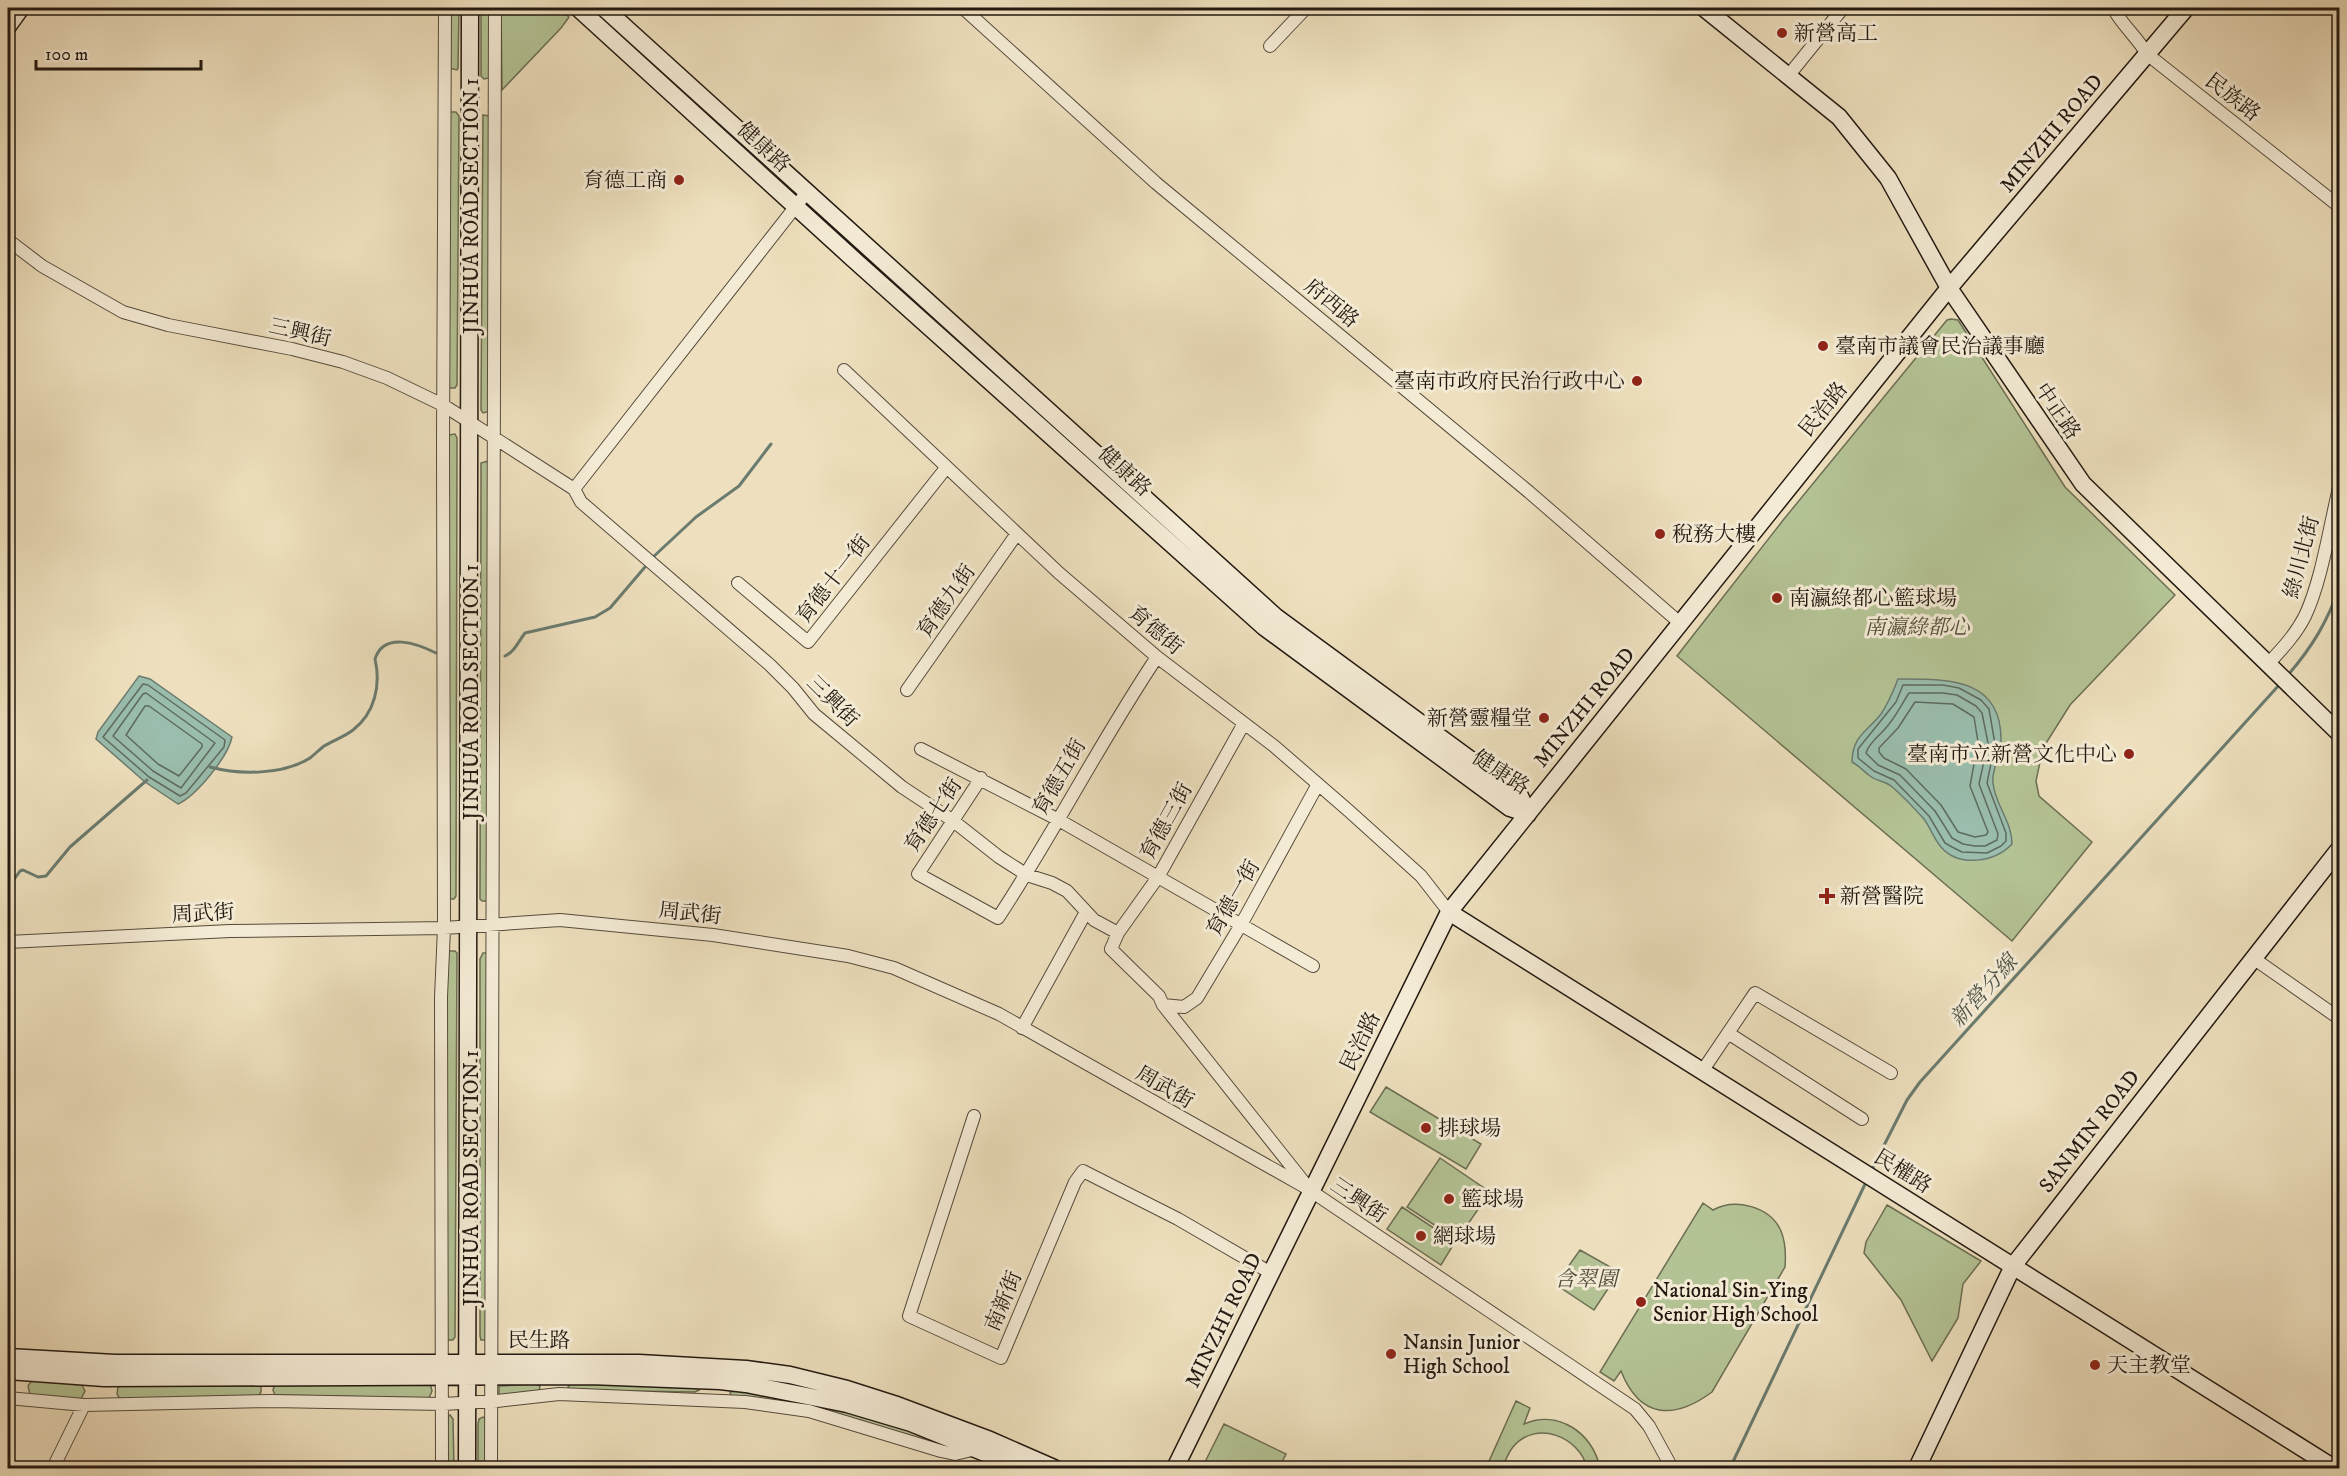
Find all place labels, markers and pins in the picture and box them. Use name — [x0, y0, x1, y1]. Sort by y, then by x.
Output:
place label: 新營高工 — [1794, 21, 1878, 47]
marker: 新營高工 — [1775, 26, 1789, 40]
place label: 育德工商 — [583, 168, 667, 194]
marker: 育德工商 — [672, 173, 686, 187]
place label: 臺南市議會民治議事廳 — [1835, 334, 2045, 360]
marker: 臺南市議會民治議事廳 — [1816, 339, 1830, 353]
place label: 臺南市政府民治行政中心 — [1394, 369, 1625, 395]
marker: 臺南市政府民治行政中心 — [1630, 374, 1644, 388]
place label: 稅務大樓 — [1672, 522, 1756, 548]
marker: 稅務大樓 — [1653, 527, 1667, 541]
place label: 南瀛綠都心籃球場 — [1789, 586, 1957, 612]
marker: 南瀛綠都心籃球場 — [1770, 591, 1784, 605]
place label: 新營靈糧堂 — [1427, 706, 1532, 732]
marker: 新營靈糧堂 — [1537, 711, 1551, 725]
place label: 臺南市立新營文化中心 — [1907, 742, 2117, 768]
marker: 臺南市立新營文化中心 — [2122, 747, 2136, 761]
place label: 新營醫院 — [1840, 884, 1924, 910]
marker: 新營醫院 — [1818, 887, 1836, 905]
place label: 排球場 — [1438, 1116, 1501, 1142]
marker: 排球場 — [1419, 1121, 1433, 1135]
place label: 籃球場 — [1461, 1187, 1524, 1213]
marker: 籃球場 — [1442, 1192, 1456, 1206]
place label: 網球場 — [1433, 1224, 1496, 1250]
marker: 網球場 — [1414, 1229, 1428, 1243]
place label: National Sin-Ying Senior High School — [1653, 1278, 1819, 1328]
marker: National Sin-Ying Senior High School — [1634, 1295, 1648, 1309]
place label: Nansin Junior High School — [1403, 1330, 1520, 1380]
marker: Nansin Junior High School — [1384, 1347, 1398, 1361]
place label: 天主教堂 — [2107, 1353, 2191, 1379]
marker: 天主教堂 — [2088, 1358, 2102, 1372]

